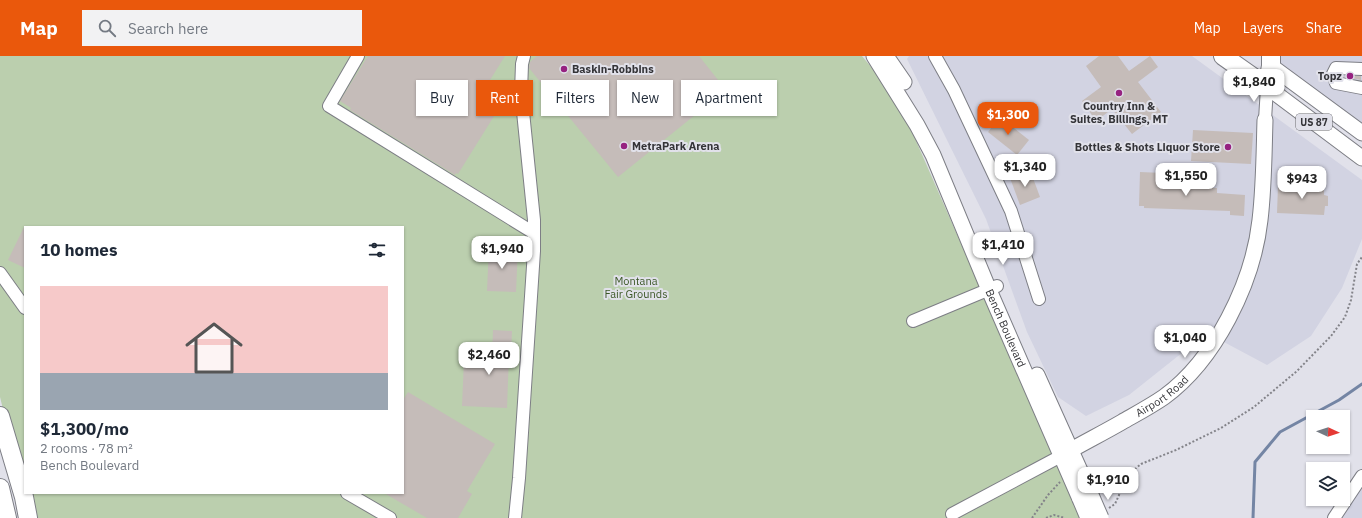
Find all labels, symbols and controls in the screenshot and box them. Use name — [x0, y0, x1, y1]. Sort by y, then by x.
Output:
search box — [82, 10, 362, 46]
text: Map — [20, 16, 58, 40]
icon: search — [96, 17, 118, 39]
text: Search here — [128, 19, 208, 38]
text: Map — [1194, 19, 1221, 37]
text: Layers — [1243, 19, 1284, 37]
text: Share — [1306, 19, 1342, 37]
place label: Baskin-Robbins — [572, 62, 654, 76]
marker: Baskin-Robbins — [559, 64, 569, 74]
pin: $1,840 — [1221, 69, 1287, 103]
place label: Topz — [1318, 69, 1342, 83]
marker: Topz — [1345, 71, 1355, 81]
text: $1,840 — [1232, 73, 1276, 90]
chip: Buy — [416, 80, 468, 116]
chip: Rent — [476, 80, 533, 116]
chip: Filters — [541, 80, 609, 116]
chip: New — [617, 80, 673, 116]
chip: Apartment — [681, 80, 777, 116]
marker: Country Inn & Suites, Billings, MT — [1114, 88, 1124, 98]
place label: Country Inn & Suites, Billings, MT — [1070, 99, 1169, 126]
pin: $1,300 — [975, 102, 1041, 136]
text: $1,300 — [986, 106, 1030, 123]
road number: US 87 — [1296, 114, 1332, 130]
place label: MetraPark Arena — [632, 139, 720, 153]
place label: Bottles & Shots Liquor Store — [1075, 140, 1220, 154]
marker: MetraPark Arena — [619, 141, 629, 151]
marker: Bottles & Shots Liquor Store — [1223, 142, 1233, 152]
pin: $1,340 — [992, 154, 1058, 188]
text: $1,340 — [1003, 158, 1047, 175]
pin: $1,550 — [1153, 163, 1219, 197]
pin: $943 — [1278, 166, 1326, 200]
text: $1,550 — [1164, 167, 1208, 184]
text: $943 — [1286, 170, 1318, 187]
pin: $1,410 — [970, 232, 1036, 266]
pin: $1,940 — [469, 236, 535, 270]
text: $1,410 — [981, 236, 1025, 253]
text: 10 homes — [40, 239, 117, 261]
icon: filters — [366, 239, 388, 261]
text: $1,940 — [480, 240, 524, 257]
park label: Montana Fair Grounds — [605, 274, 668, 301]
street label: Bench Boulevard — [982, 287, 1029, 369]
icon: home — [178, 312, 250, 384]
pin: $1,040 — [1152, 325, 1218, 359]
text: $1,040 — [1163, 329, 1207, 346]
pin: $2,460 — [456, 342, 522, 376]
text: $2,460 — [467, 346, 511, 363]
street label: Airport Road — [1133, 372, 1192, 420]
north arrow — [1306, 410, 1350, 454]
map controls — [1306, 410, 1350, 506]
text: $1,300/mo — [40, 418, 129, 440]
text: 2 rooms · 78 m² — [40, 440, 133, 457]
text: Bench Boulevard — [40, 457, 139, 474]
button: layers — [1306, 462, 1350, 506]
pin: $1,910 — [1075, 467, 1141, 501]
text: $1,910 — [1086, 471, 1130, 488]

